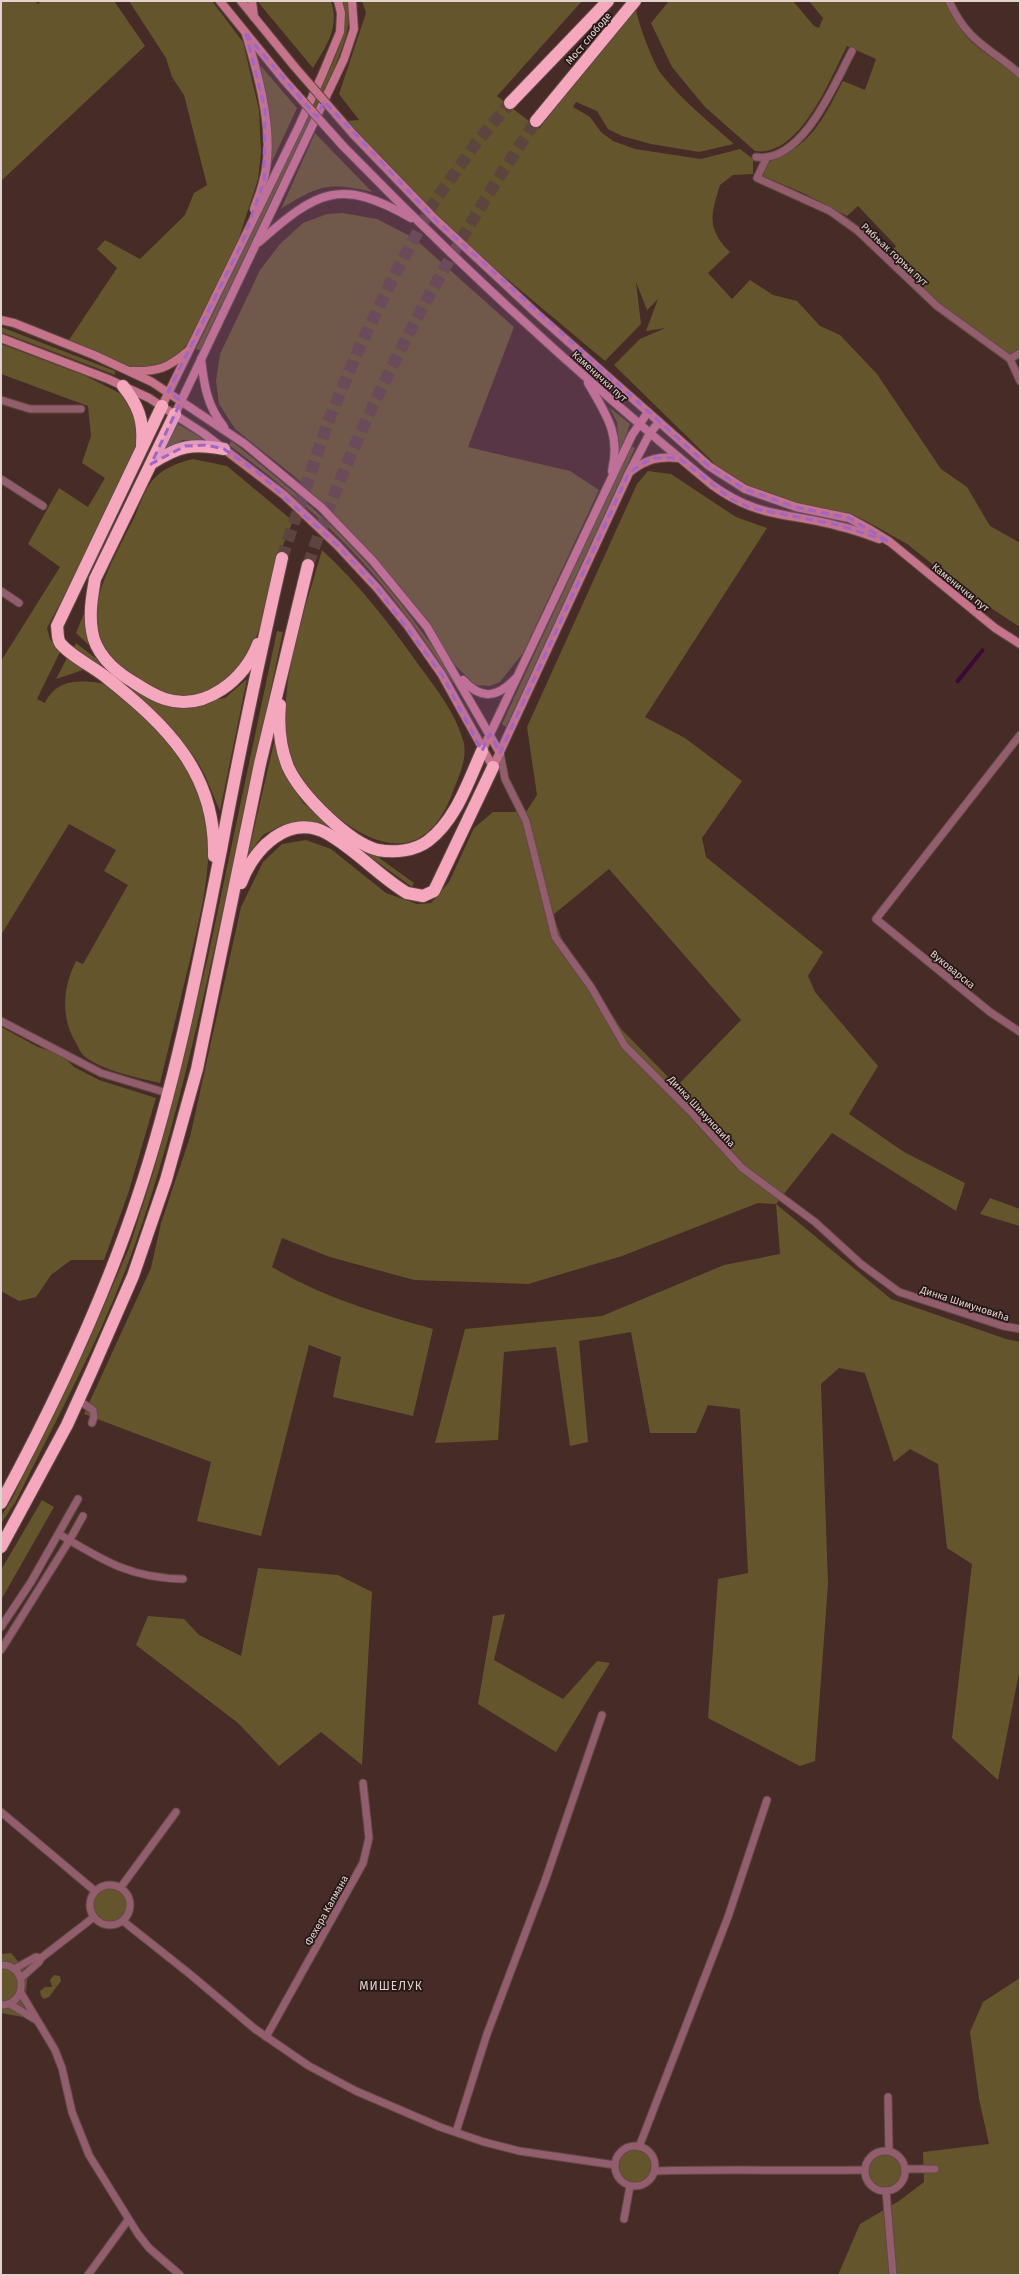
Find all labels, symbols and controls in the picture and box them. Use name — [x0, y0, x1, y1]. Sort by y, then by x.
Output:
street label: Мост слободе — [563, 10, 614, 67]
street label: Рибњак горњи пут — [858, 221, 930, 289]
street label: Каменички пут — [569, 349, 630, 405]
street label: Каменички пут — [929, 561, 992, 615]
street label: Вуковарска — [928, 948, 977, 991]
street label: Динка Шимуновића — [665, 1073, 737, 1150]
street label: Динка Шимуновића — [918, 1284, 1011, 1324]
street label: Фехера Калмана — [303, 1873, 351, 1948]
district label: МИШЕЛУК — [359, 1979, 423, 1993]

